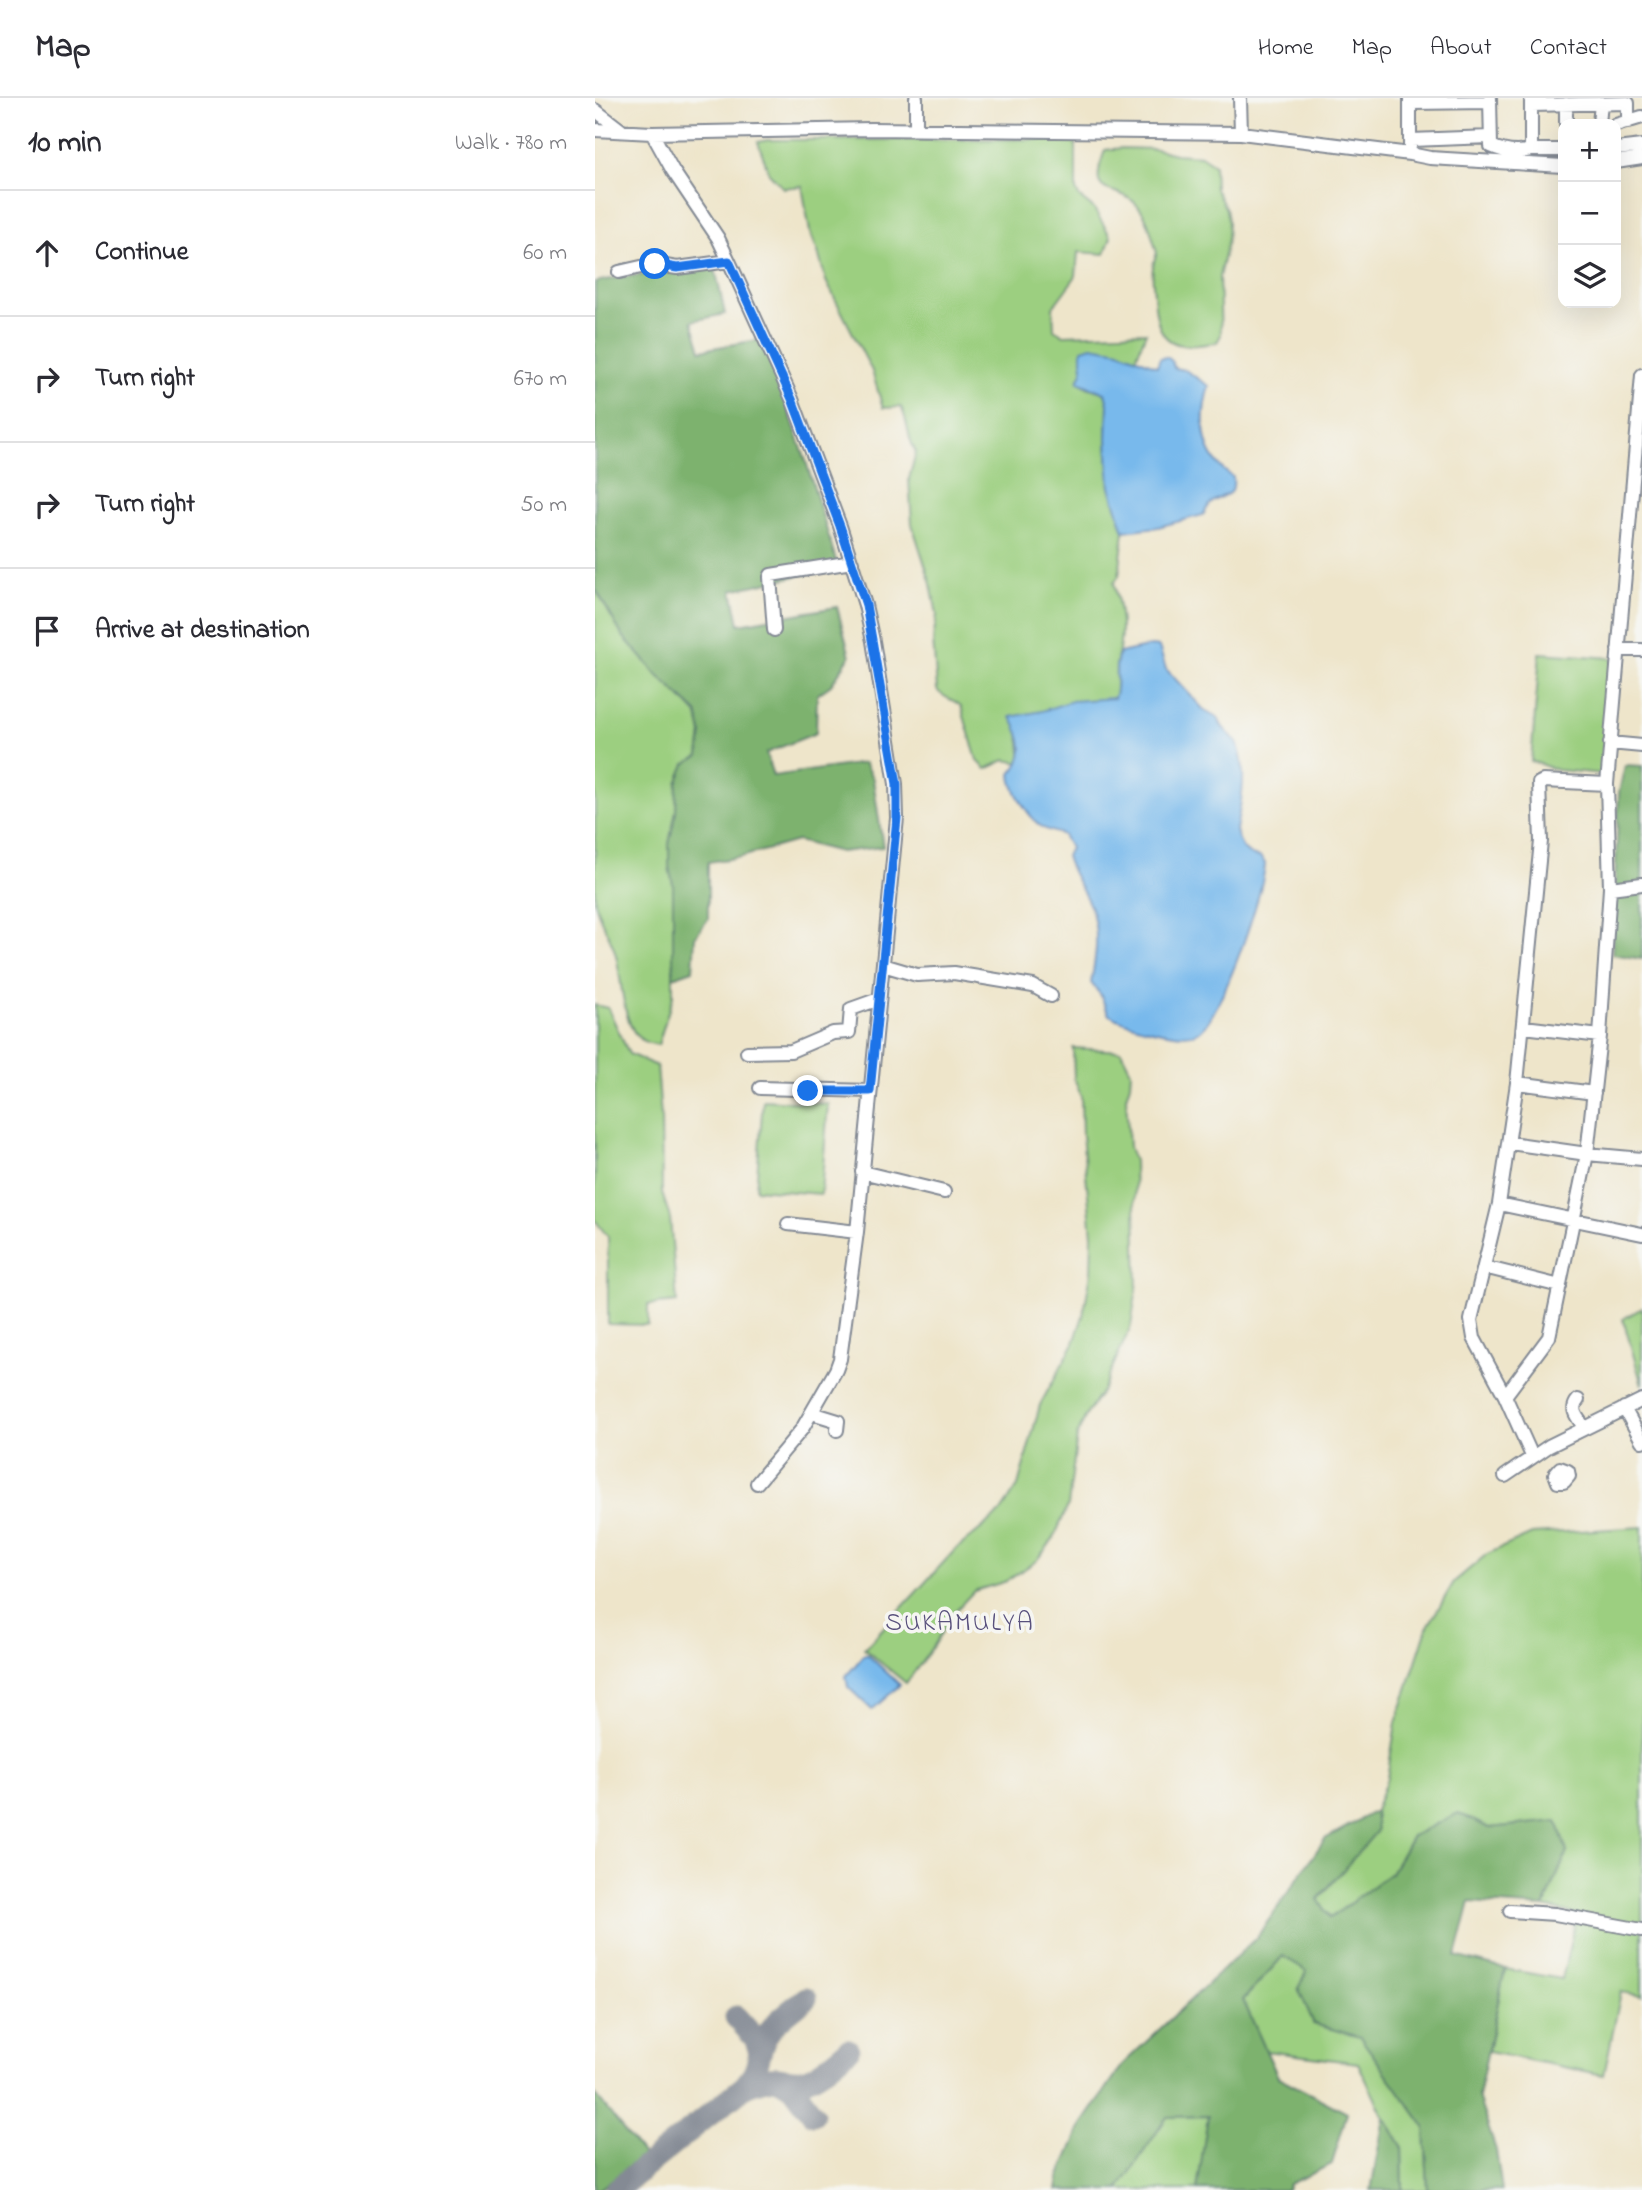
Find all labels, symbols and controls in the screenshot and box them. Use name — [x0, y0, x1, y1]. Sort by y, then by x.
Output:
text: Map — [35, 24, 91, 72]
text: Home — [1258, 31, 1314, 66]
text: Map — [1352, 31, 1392, 66]
text: About — [1430, 31, 1492, 66]
text: Contact — [1530, 31, 1607, 66]
map controls — [1558, 119, 1621, 308]
button: + — [1558, 119, 1621, 182]
text: 10 min — [28, 122, 101, 166]
text: Walk · 780 m — [455, 127, 567, 160]
button: − — [1558, 182, 1621, 245]
icon: ahead — [28, 234, 66, 272]
text: Continue — [95, 234, 188, 272]
text: 60 m — [523, 237, 567, 270]
button: layers — [1558, 245, 1621, 308]
route start — [639, 248, 670, 279]
icon: right — [28, 360, 66, 398]
text: Turn right — [95, 360, 195, 398]
text: 670 m — [514, 363, 567, 396]
icon: right — [28, 486, 66, 524]
text: Turn right — [95, 486, 195, 524]
text: 50 m — [520, 489, 567, 522]
icon: arrive — [28, 612, 66, 650]
text: Arrive at destination — [95, 612, 310, 650]
route end — [792, 1075, 823, 1106]
district label: SUKAMULYA — [885, 1605, 1035, 1643]

